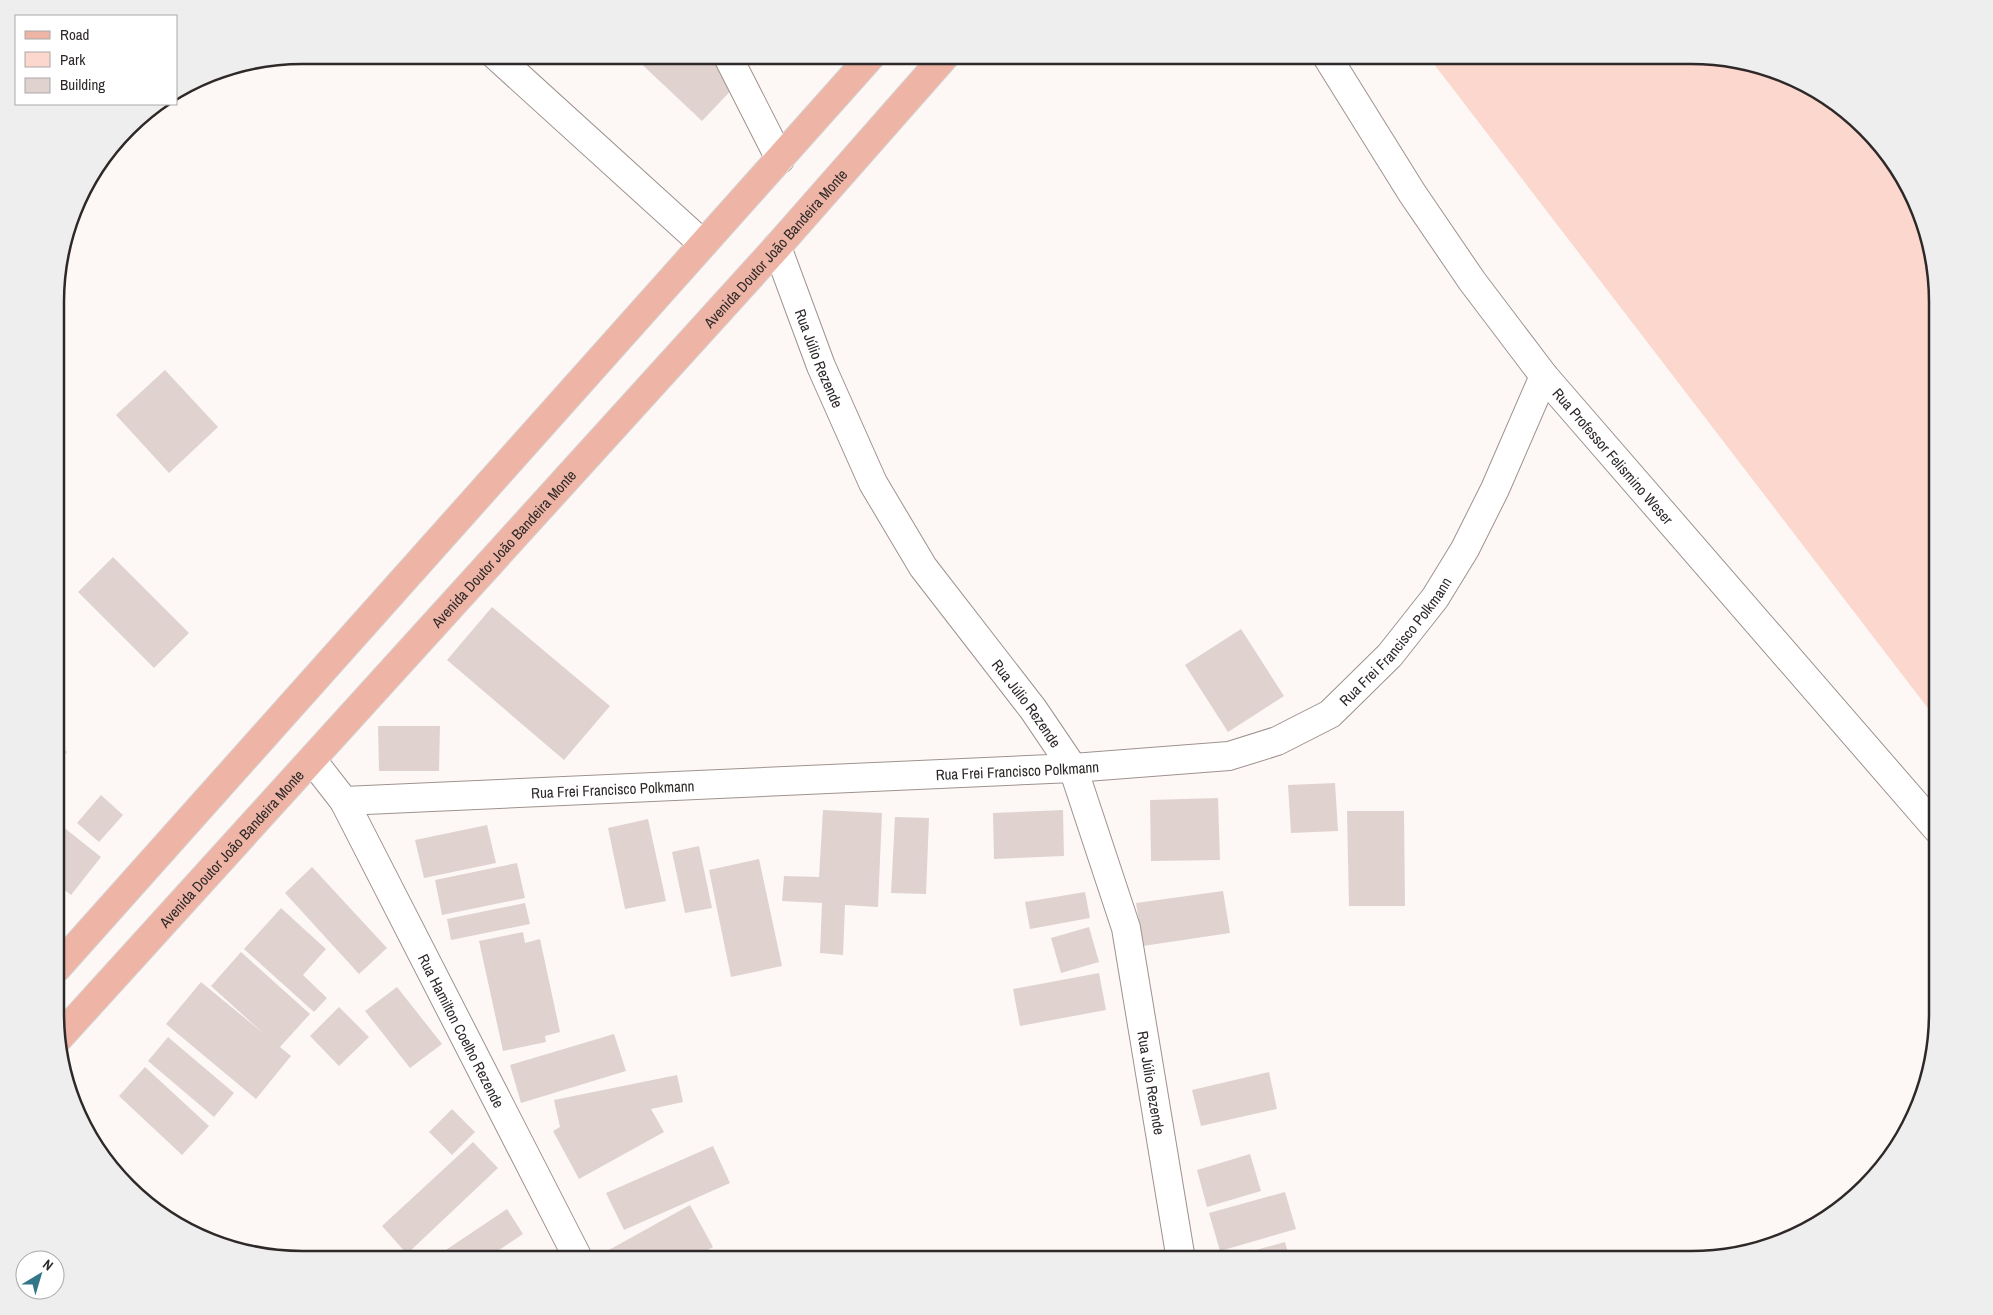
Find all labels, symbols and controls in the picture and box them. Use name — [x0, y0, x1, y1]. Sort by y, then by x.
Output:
legend — [15, 15, 178, 105]
text: Road — [60, 24, 89, 45]
text: Park — [60, 49, 86, 70]
text: Building — [60, 74, 105, 95]
street label: Avenida Doutor João Bandeira Monte — [698, 164, 852, 333]
street label: Rua Júlio Rezende — [790, 306, 849, 411]
street label: Rua Professor Felismino Weser — [1548, 383, 1678, 529]
street label: Avenida Doutor João Bandeira Monte — [426, 465, 581, 633]
street label: Rua Frei Francisco Polkmann — [1334, 573, 1456, 710]
street label: Rua Júlio Rezende — [988, 655, 1067, 751]
street label: Rua Frei Francisco Polkmann — [935, 756, 1100, 785]
street label: Avenida Doutor João Bandeira Monte — [153, 765, 308, 932]
street label: Rua Frei Francisco Polkmann — [531, 775, 695, 803]
street label: Rua Hamilton Coelho Rezende — [413, 950, 510, 1111]
street label: Rua Júlio Rezende — [1133, 1029, 1171, 1136]
north arrow — [15, 1250, 65, 1300]
text: N — [39, 1255, 57, 1274]

